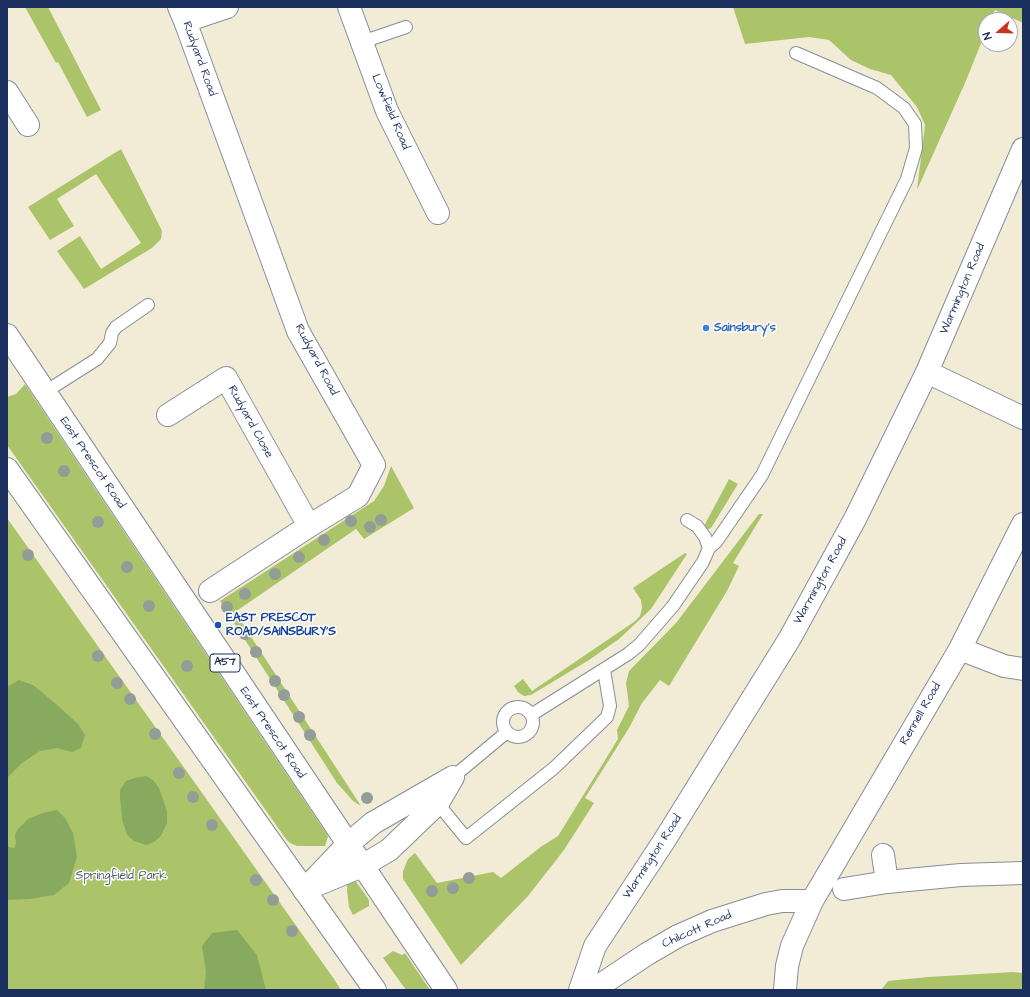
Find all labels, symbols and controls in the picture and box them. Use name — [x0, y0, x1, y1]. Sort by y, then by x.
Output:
north arrow — [978, 12, 1018, 52]
street label: Rudyard Road — [179, 20, 219, 98]
text: N — [979, 30, 995, 42]
street label: Lowfield Road — [368, 72, 412, 152]
street label: Warmington Road — [937, 241, 989, 337]
place label: Sainsbury's — [714, 321, 776, 335]
street label: Rudyard Road — [291, 322, 341, 398]
marker: Sainsbury's — [701, 323, 711, 333]
street label: Rudyard Close — [224, 383, 276, 461]
street label: East Prescot Road — [56, 415, 128, 511]
street label: Warmington Road — [791, 535, 851, 627]
place label: EAST PRESCOT ROAD/SAINSBURY'S — [226, 611, 336, 639]
marker: EAST PRESCOT ROAD/SAINSBURY'S — [213, 620, 223, 630]
road number: A57 — [210, 654, 240, 672]
street label: Rennell Road — [897, 680, 945, 748]
street label: East Prescot Road — [236, 685, 308, 781]
street label: Warmington Road — [620, 812, 686, 902]
park label: Springfield Park — [75, 869, 167, 883]
street label: Chilcott Road — [660, 908, 734, 952]

